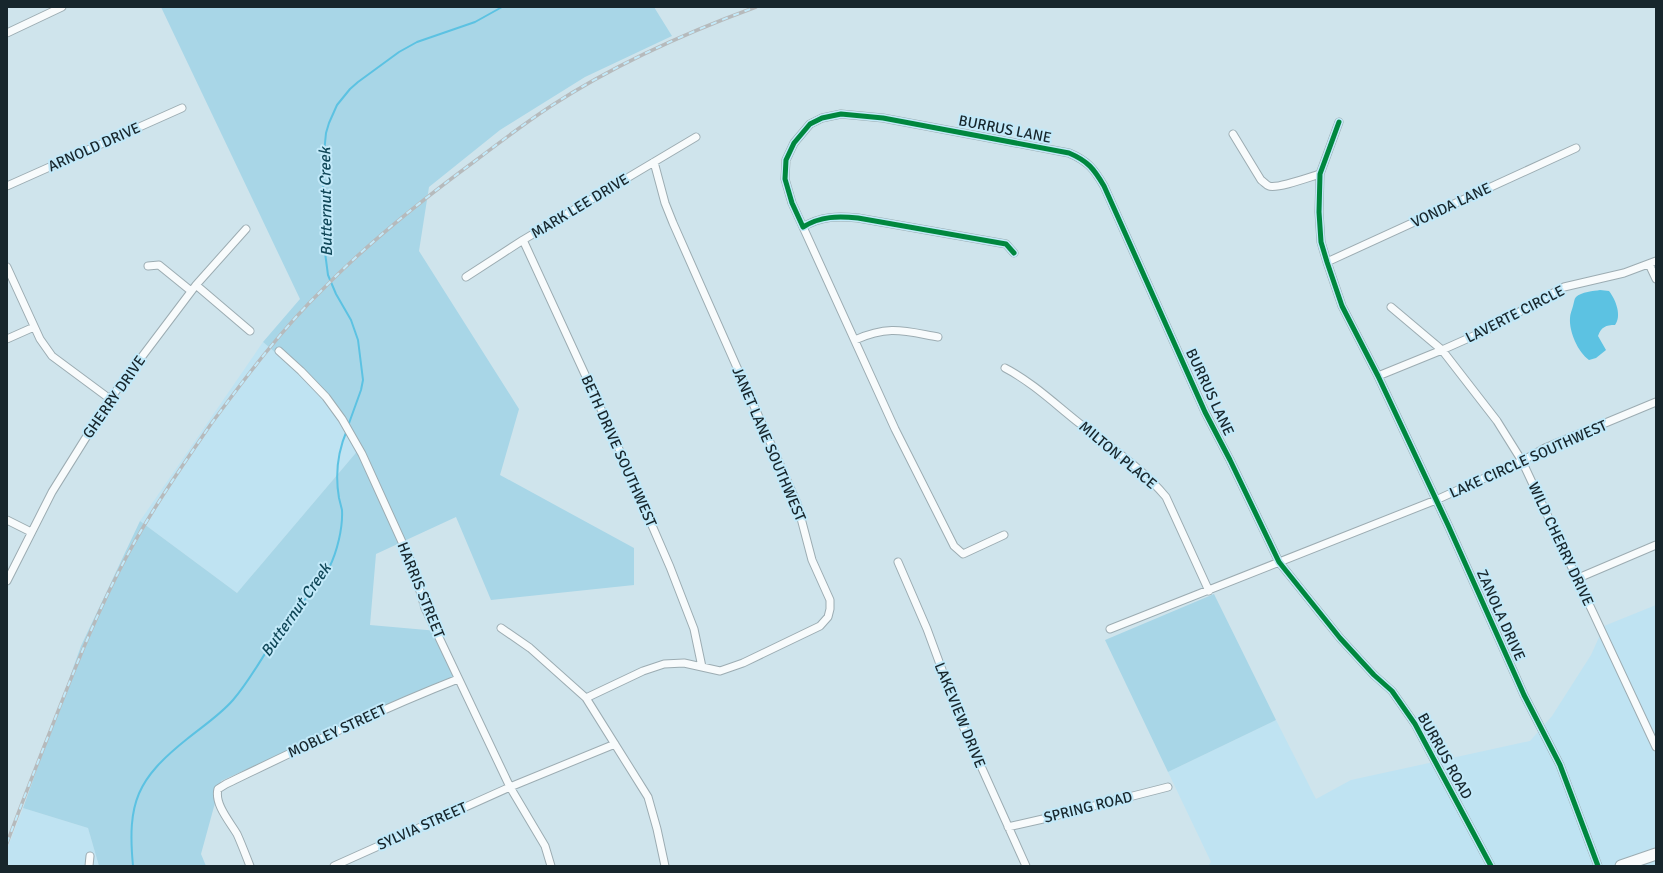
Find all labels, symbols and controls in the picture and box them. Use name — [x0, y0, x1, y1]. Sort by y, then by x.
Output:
street label: BURRUS LANE — [957, 111, 1053, 147]
street label: ARNOLD DRIVE — [45, 119, 143, 175]
water label: Butternut Creek — [315, 145, 337, 257]
street label: MARK LEE DRIVE — [528, 170, 632, 242]
street label: VONDA LANE — [1408, 179, 1494, 231]
street label: LAVERTE CIRCLE — [1463, 281, 1567, 347]
street label: BURRUS LANE — [1182, 346, 1238, 438]
street label: GHERRY DRIVE — [79, 352, 149, 442]
street label: JANET LANE SOUTHWEST — [728, 364, 810, 525]
street label: BETH DRIVE SOUTHWEST — [577, 372, 661, 530]
street label: LAKE CIRCLE SOUTHWEST — [1446, 416, 1610, 502]
street label: MILTON PLACE — [1076, 417, 1160, 493]
street label: WILD CHERRY DRIVE — [1524, 479, 1598, 609]
street label: HARRIS STREET — [394, 539, 449, 641]
water label: Butternut Creek — [256, 558, 337, 661]
street label: ZANOLA DRIVE — [1473, 567, 1529, 663]
street label: LAKEVIEW DRIVE — [931, 660, 989, 770]
street label: MOBLEY STREET — [285, 700, 390, 762]
street label: BURRUS ROAD — [1414, 710, 1476, 802]
street label: SPRING ROAD — [1042, 787, 1134, 827]
street label: SYLVIA STREET — [374, 798, 470, 854]

